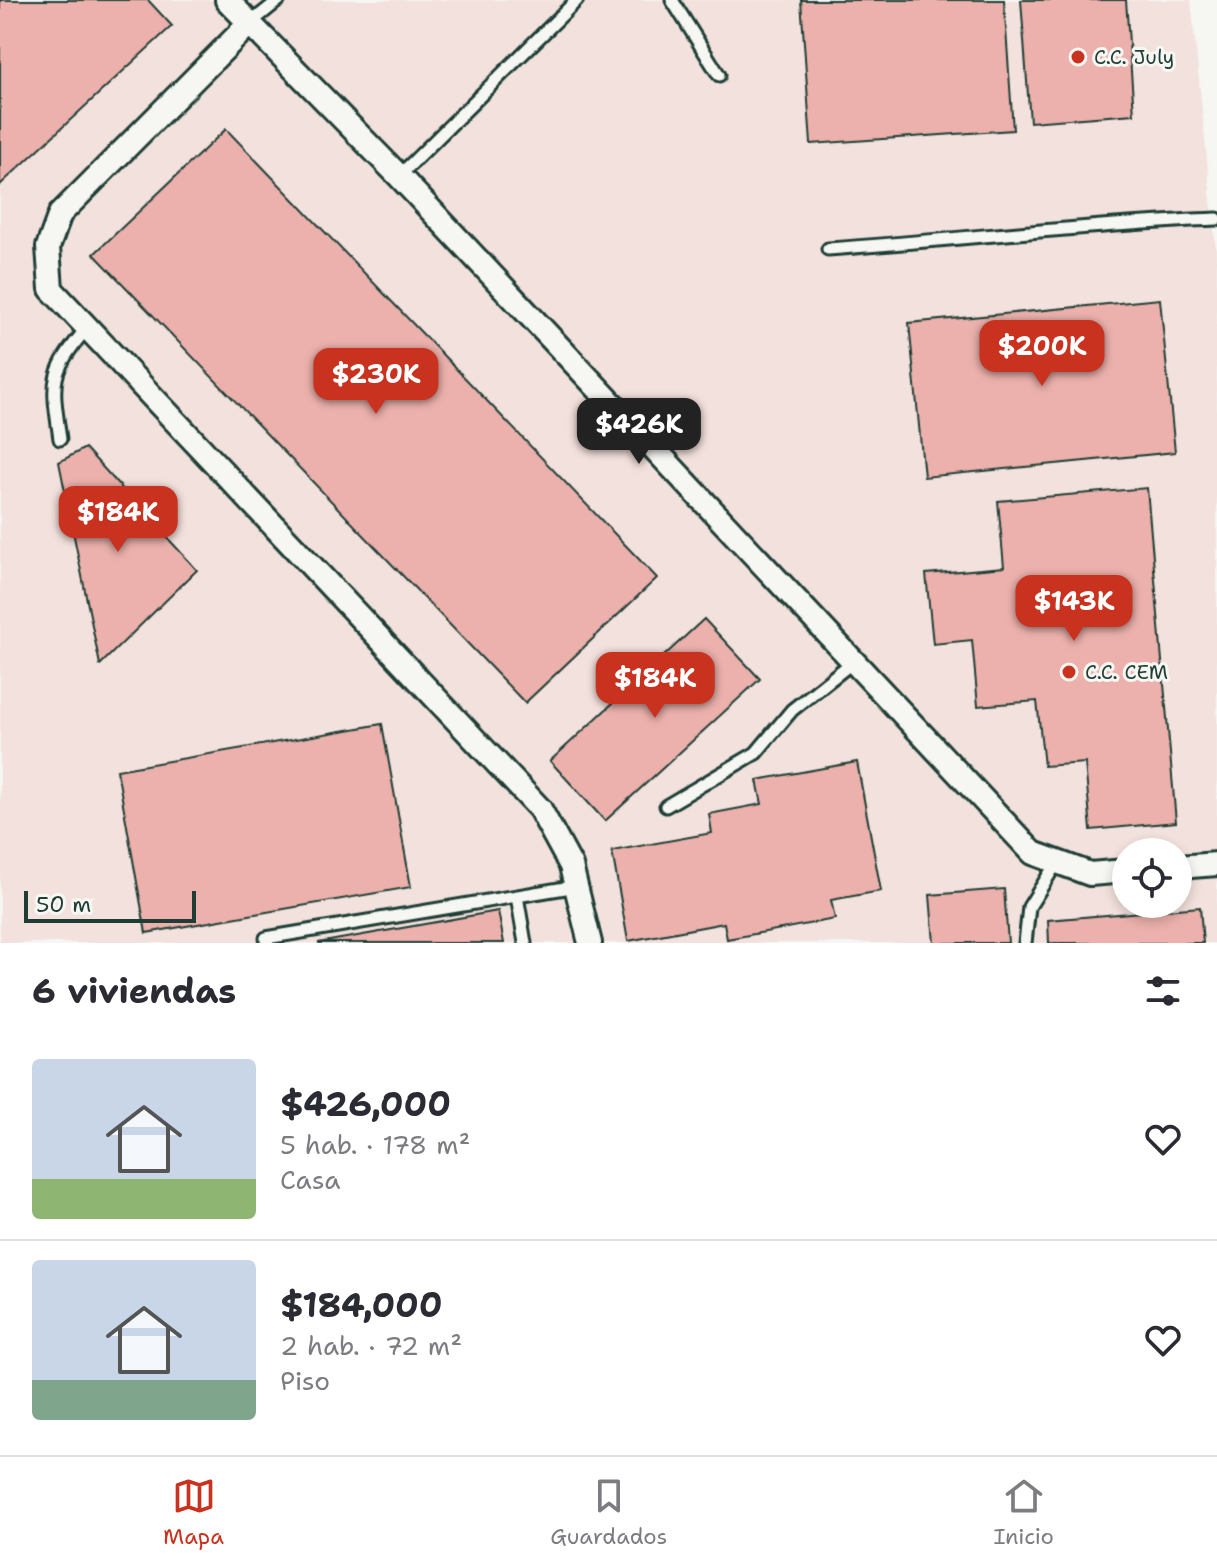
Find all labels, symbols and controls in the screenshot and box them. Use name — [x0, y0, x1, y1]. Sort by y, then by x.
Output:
place label: C.C. July — [1094, 44, 1174, 70]
marker: C.C. July — [1069, 48, 1087, 66]
pin: $200K — [986, 320, 1098, 388]
text: $200K — [997, 328, 1087, 363]
pin: $230K — [320, 348, 432, 416]
text: $230K — [331, 356, 421, 391]
pin: $426K — [583, 398, 695, 466]
text: $426K — [595, 406, 683, 441]
pin: $184K — [62, 486, 174, 554]
text: $184K — [77, 494, 159, 529]
pin: $143K — [1018, 575, 1130, 643]
text: $143K — [1033, 583, 1115, 618]
pin: $184K — [599, 652, 711, 720]
place label: C.C. CEM — [1085, 659, 1168, 685]
text: $184K — [614, 660, 696, 695]
marker: C.C. CEM — [1060, 663, 1078, 681]
map controls — [1112, 838, 1192, 918]
button: locate — [1112, 838, 1192, 918]
scale bar — [24, 887, 196, 923]
text: 50 m — [36, 890, 91, 919]
text: 6 viviendas — [32, 968, 236, 1014]
icon: filters — [1141, 969, 1185, 1013]
text: $426,000 — [280, 1081, 451, 1127]
icon: home — [96, 1091, 192, 1187]
icon: heart — [1141, 1117, 1185, 1161]
text: 5 hab. · 178 m² — [280, 1127, 471, 1162]
text: Casa — [280, 1162, 340, 1197]
text: $184,000 — [280, 1282, 443, 1328]
icon: home — [96, 1292, 192, 1388]
icon: heart — [1141, 1318, 1185, 1362]
text: 2 hab. · 72 m² — [280, 1328, 462, 1363]
text: Piso — [280, 1363, 330, 1398]
tab: Mapa — [163, 1474, 224, 1551]
tab: Guardados — [550, 1474, 667, 1551]
tab: Inicio — [994, 1474, 1054, 1551]

